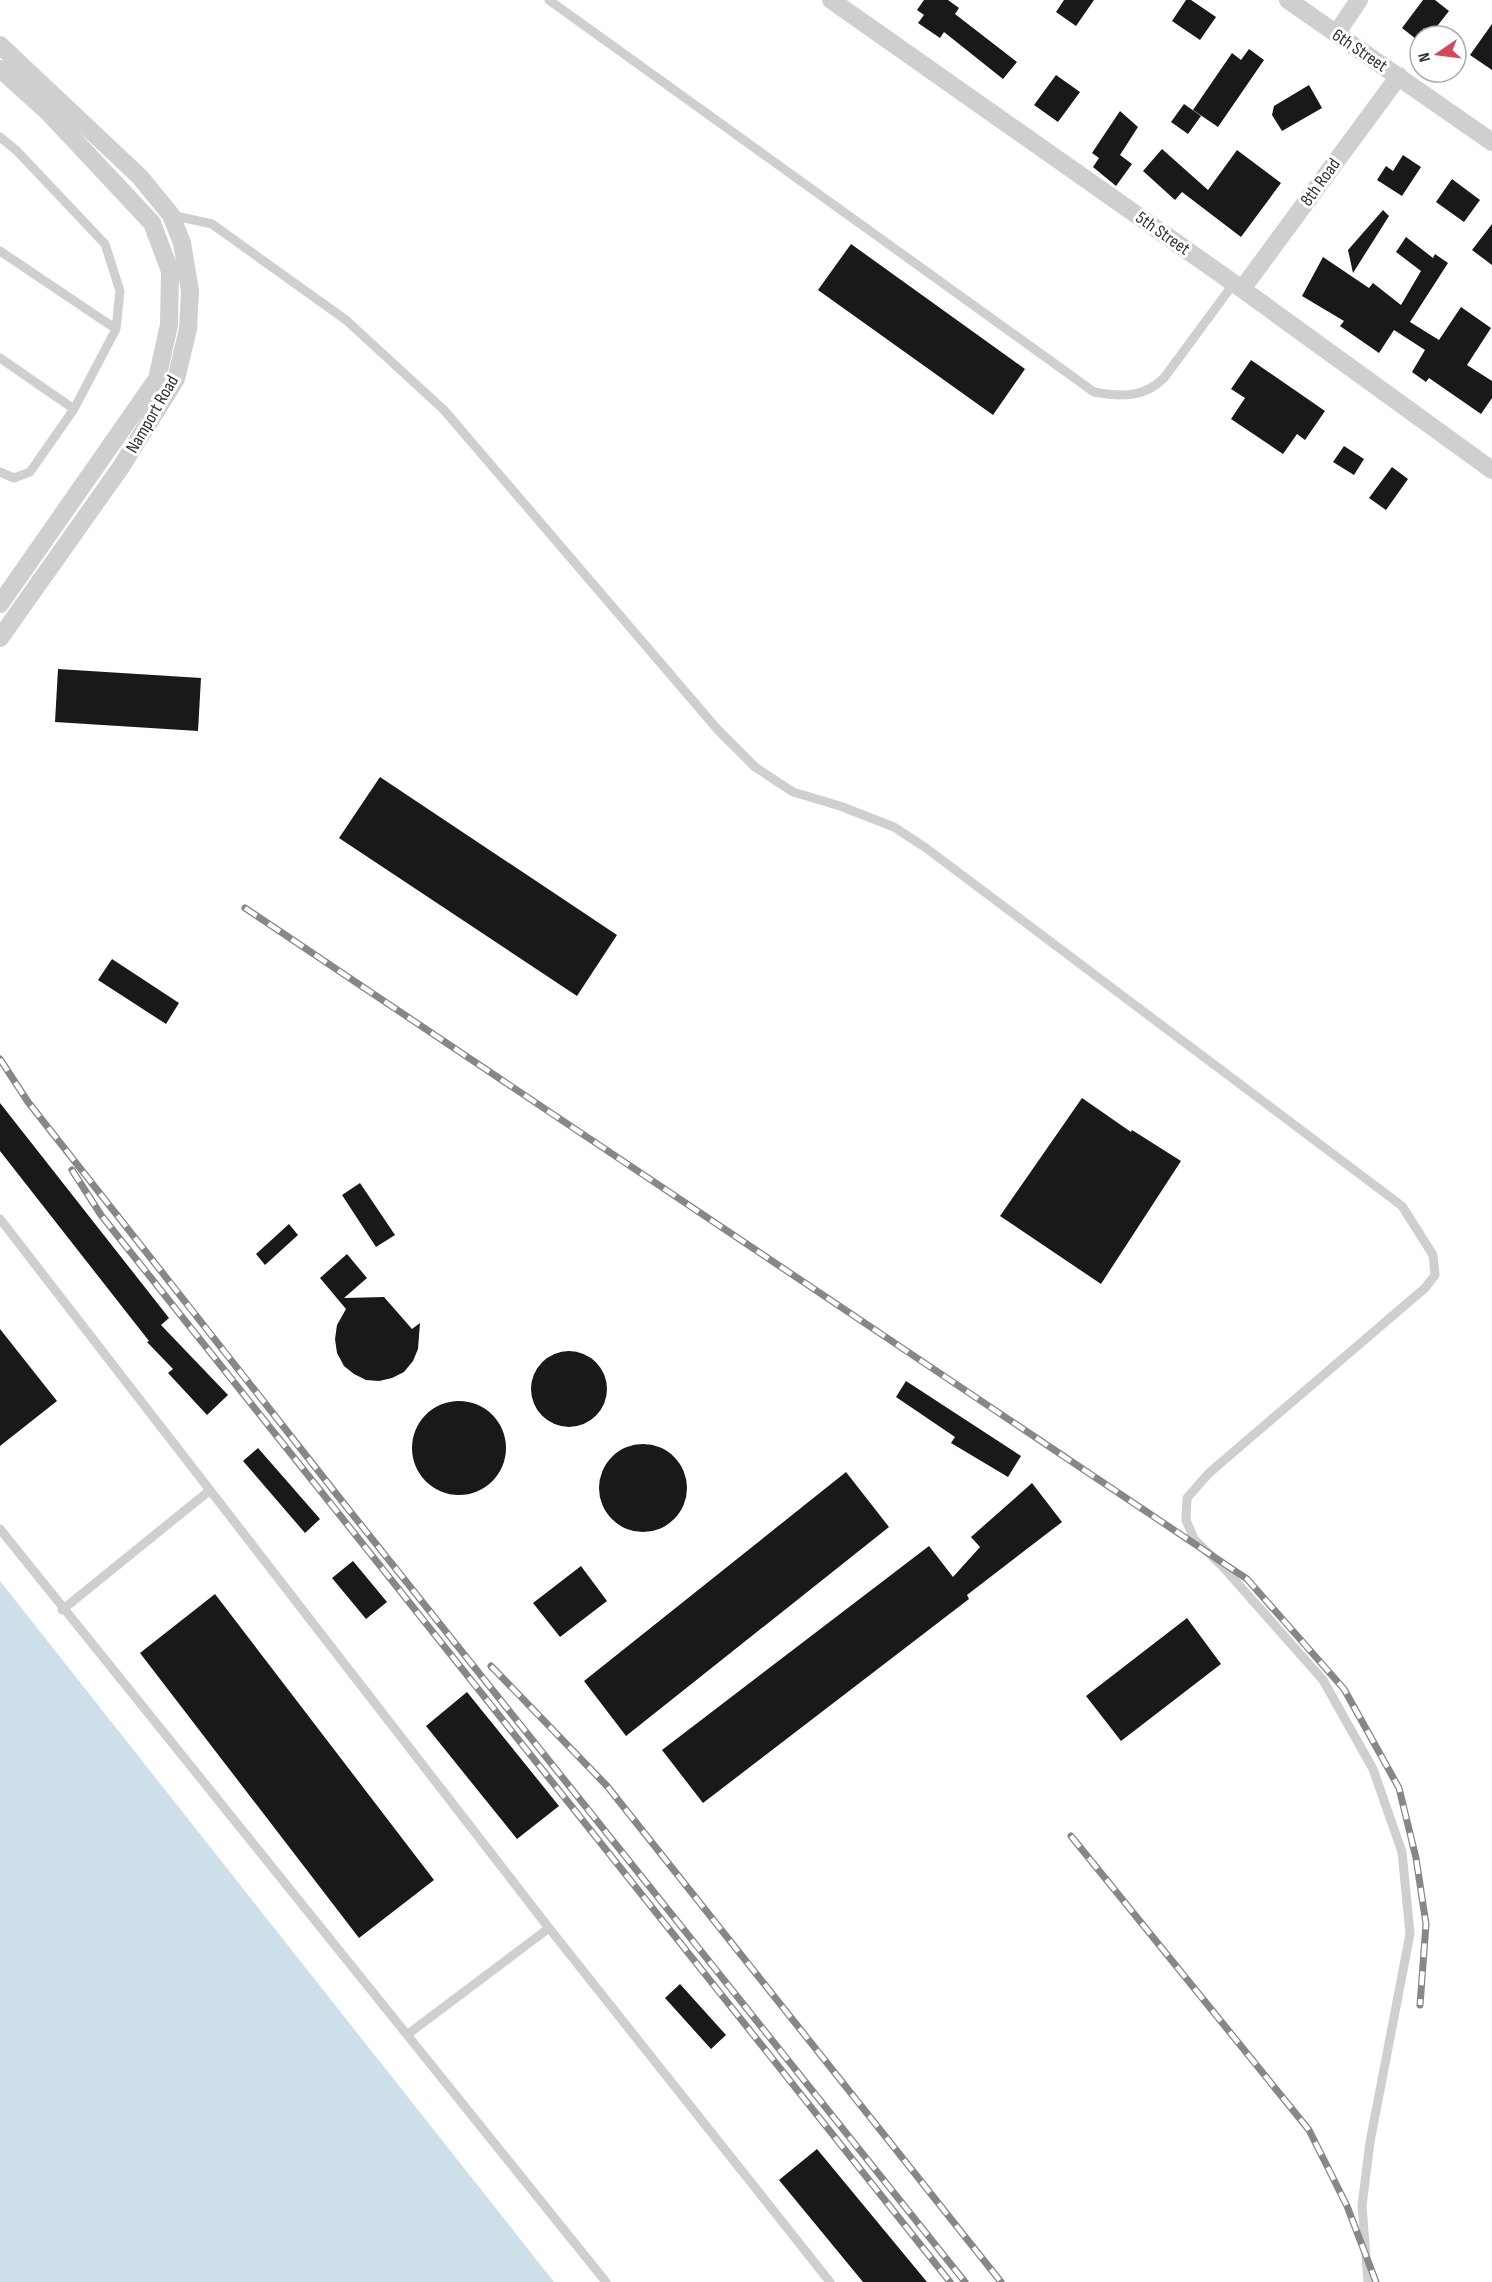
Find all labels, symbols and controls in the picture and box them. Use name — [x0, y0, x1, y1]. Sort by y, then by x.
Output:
street label: 6th Street — [1328, 24, 1392, 77]
north arrow — [1408, 24, 1468, 84]
text: N — [1415, 51, 1435, 64]
street label: 8th Road — [1296, 154, 1345, 210]
street label: 5th Street — [1132, 207, 1194, 260]
street label: Namport Road — [122, 372, 183, 457]

